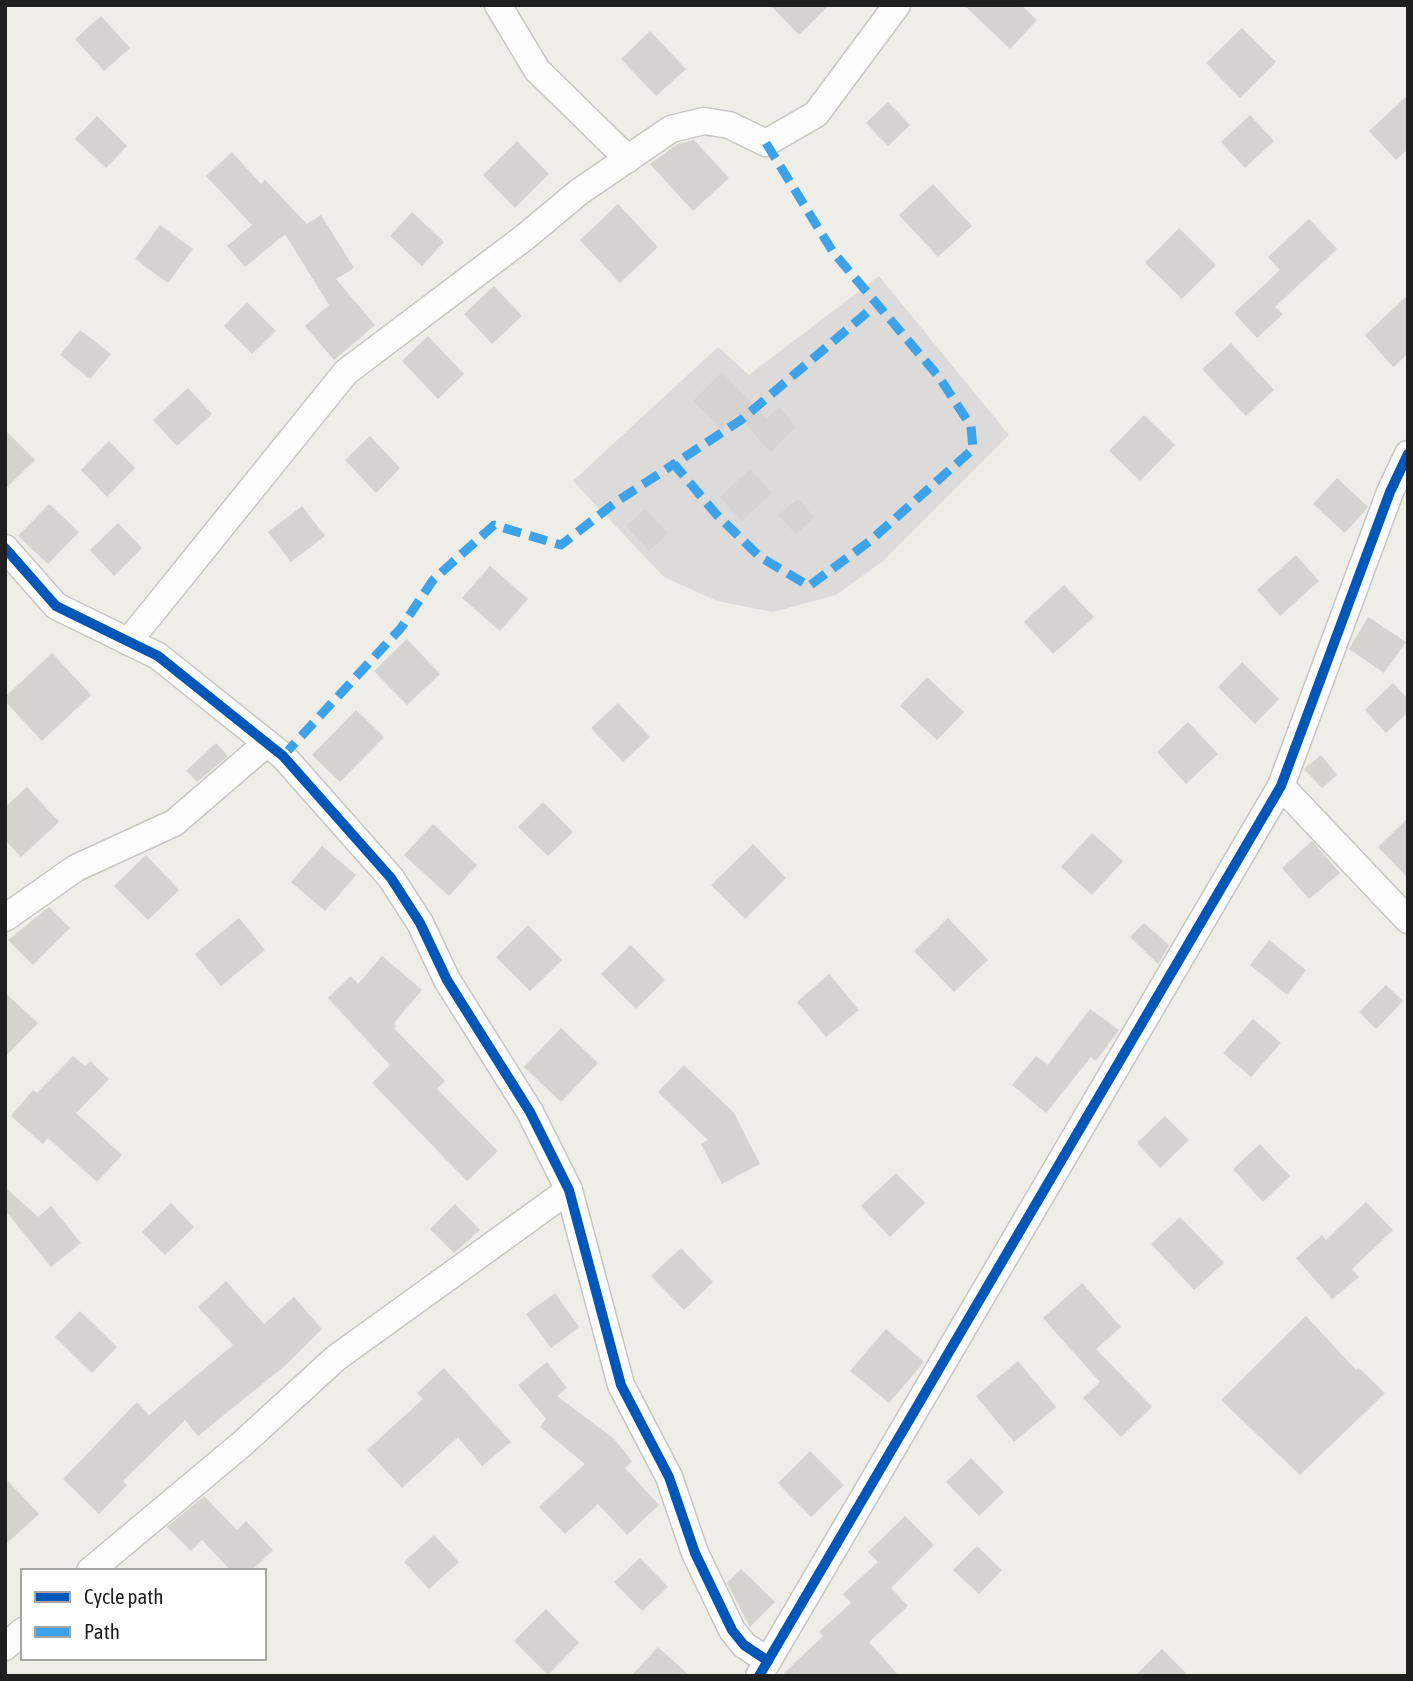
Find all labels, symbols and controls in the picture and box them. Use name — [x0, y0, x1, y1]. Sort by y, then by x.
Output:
legend — [21, 1569, 266, 1660]
text: Cycle path — [84, 1584, 163, 1608]
text: Path — [84, 1619, 120, 1643]

